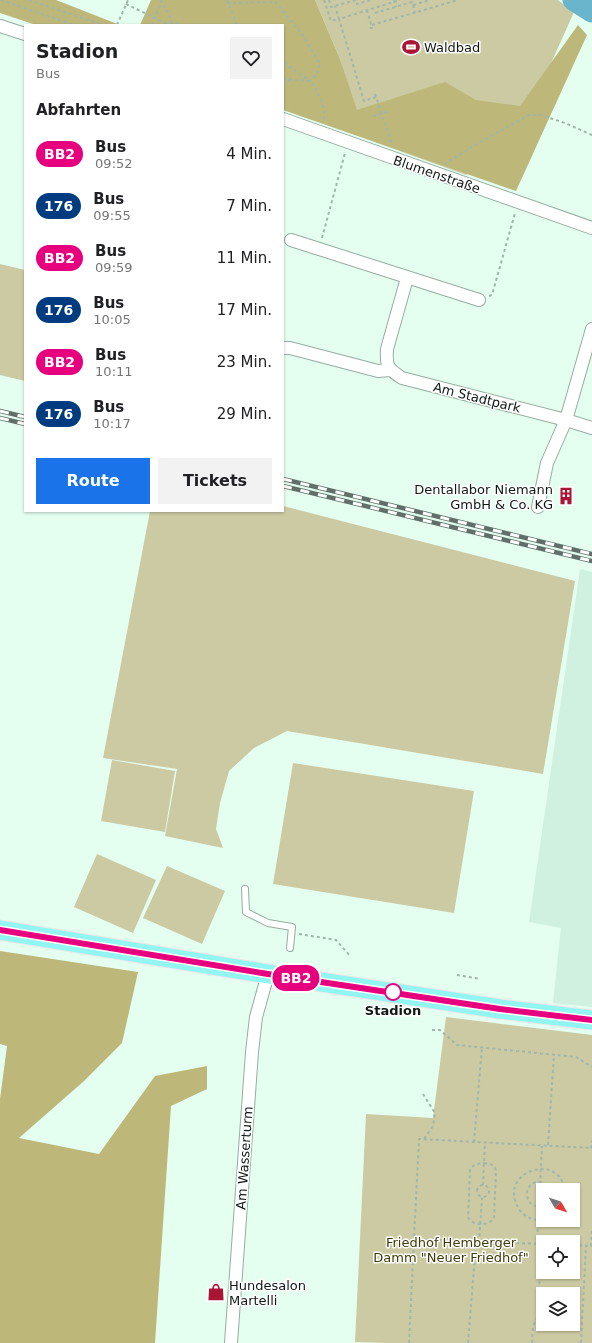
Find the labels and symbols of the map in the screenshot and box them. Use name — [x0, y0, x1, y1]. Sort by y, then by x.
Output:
sports icon: Waldbad — [401, 37, 421, 57]
place label: Waldbad — [424, 40, 480, 55]
street label: Blumenstraße — [391, 153, 482, 196]
street label: Am Stadtpark — [432, 379, 523, 416]
place label: Dentallabor Niemann GmbH & Co. KG — [414, 482, 553, 512]
building icon: Dentallabor Niemann GmbH & Co. KG — [556, 486, 576, 506]
line badge: BB2 — [273, 965, 319, 991]
marker: Stadion — [384, 983, 402, 1001]
place label: Stadion — [365, 1003, 421, 1018]
street label: Am Wasserturm — [233, 1106, 256, 1210]
north arrow — [536, 1183, 580, 1227]
park label: Friedhof Hemberger Damm "Neuer Friedhof" — [373, 1235, 529, 1265]
place label: Hundesalon Martelli — [229, 1278, 306, 1308]
shop icon: Hundesalon Martelli — [206, 1282, 226, 1302]

